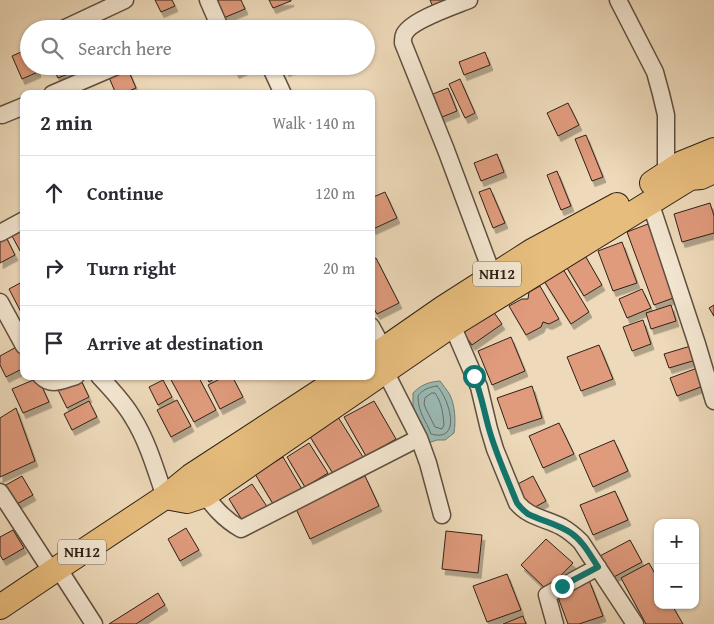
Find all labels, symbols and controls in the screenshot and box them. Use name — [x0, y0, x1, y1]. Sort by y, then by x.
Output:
search box — [20, 20, 375, 75]
icon: search — [38, 34, 66, 62]
text: Search here — [78, 34, 172, 62]
text: 2 min — [40, 107, 92, 138]
text: Walk · 140 m — [272, 111, 355, 135]
icon: ahead — [40, 179, 68, 207]
text: Continue — [87, 179, 164, 207]
text: 120 m — [315, 181, 355, 205]
icon: right — [40, 254, 68, 282]
text: Turn right — [87, 254, 176, 282]
text: 20 m — [323, 256, 355, 280]
road number: NH12 — [473, 262, 521, 286]
icon: arrive — [40, 329, 68, 357]
text: Arrive at destination — [87, 329, 263, 357]
route start — [463, 365, 486, 388]
map controls — [654, 519, 699, 609]
button: + — [654, 519, 699, 564]
road number: NH12 — [58, 540, 106, 564]
button: − — [654, 564, 699, 609]
route end — [551, 575, 574, 598]

